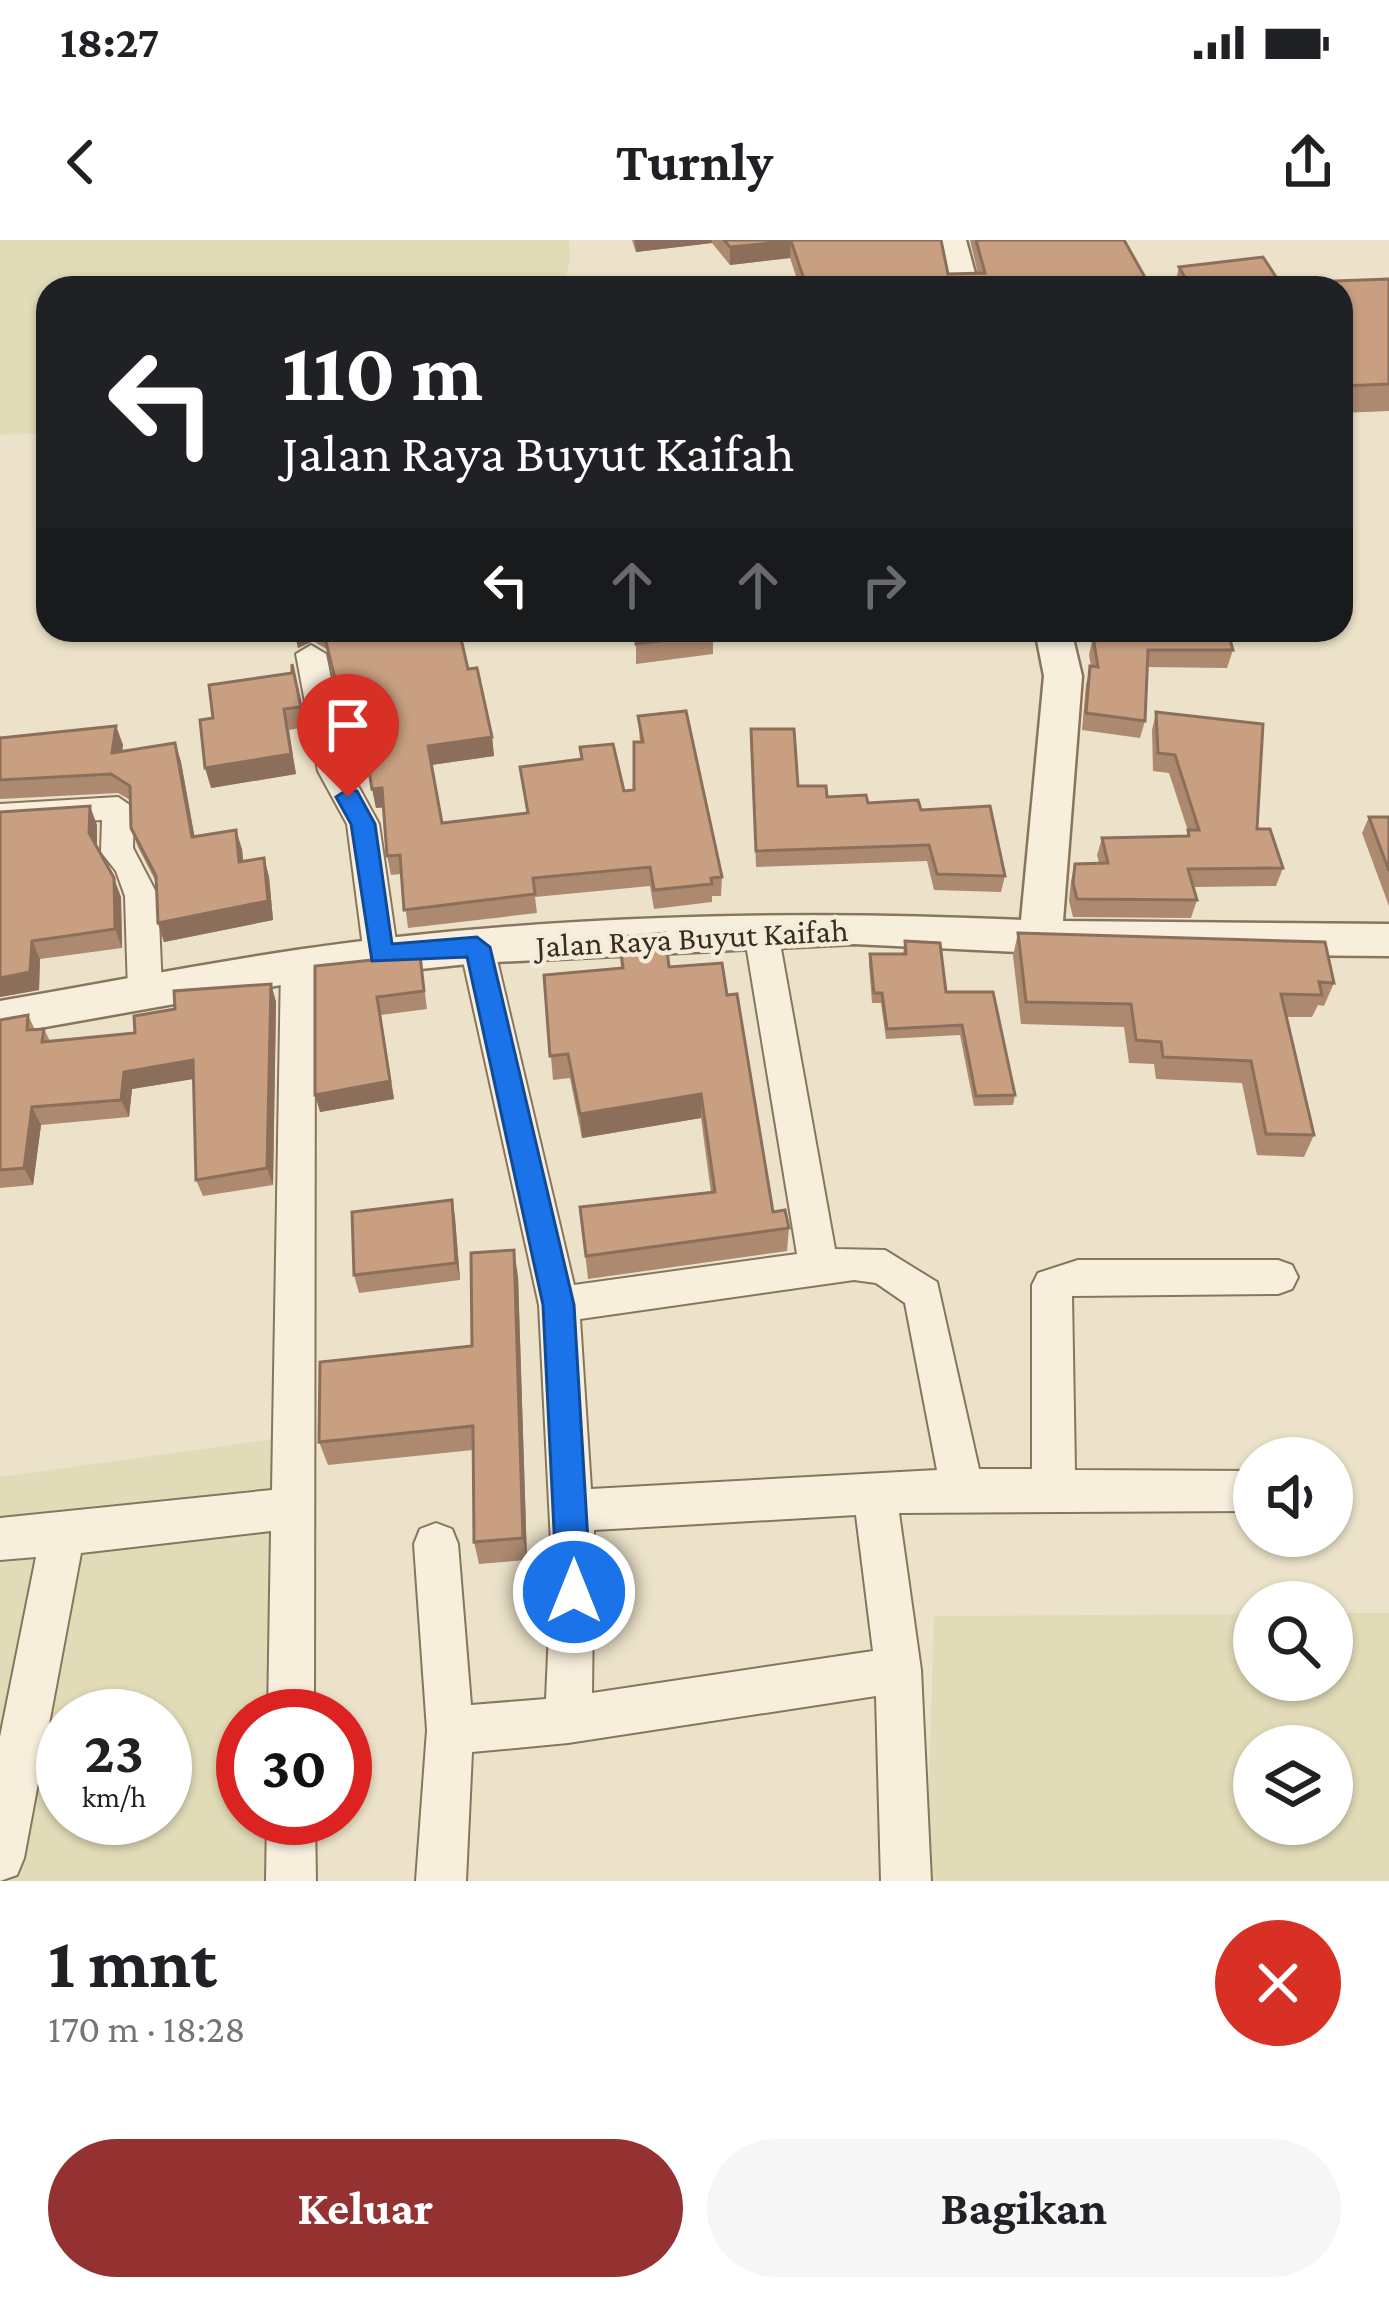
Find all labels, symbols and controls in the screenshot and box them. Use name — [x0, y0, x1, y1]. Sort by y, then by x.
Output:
text: 18:27 — [60, 17, 159, 67]
icon: back — [48, 129, 114, 195]
icon: share — [1275, 129, 1341, 195]
text: Turnly — [616, 132, 773, 192]
icon: left — [84, 324, 240, 480]
text: 110 m — [282, 325, 483, 418]
text: Jalan Raya Buyut Kaifah — [282, 423, 795, 483]
icon: left — [473, 552, 539, 618]
icon: ahead — [599, 552, 665, 618]
icon: ahead — [725, 552, 791, 618]
icon: right — [851, 552, 917, 618]
pin — [297, 674, 399, 797]
icon: arrive — [315, 692, 381, 758]
street label: Jalan Raya Buyut Kaifah — [532, 911, 849, 964]
map controls — [1233, 1437, 1353, 1845]
button: sound — [1233, 1437, 1353, 1557]
position arrow — [511, 1529, 637, 1655]
button: search — [1233, 1581, 1353, 1701]
speed limit sign: 30 — [216, 1689, 372, 1845]
text: 23 — [84, 1718, 144, 1785]
button: layers — [1233, 1725, 1353, 1845]
text: km/h — [82, 1780, 146, 1813]
button: close — [1215, 1920, 1341, 2046]
text: 1 mnt — [48, 1922, 217, 2002]
text: 170 m · 18:28 — [48, 2007, 245, 2050]
button: Keluar — [48, 2139, 683, 2277]
button: Bagikan — [707, 2139, 1341, 2277]

